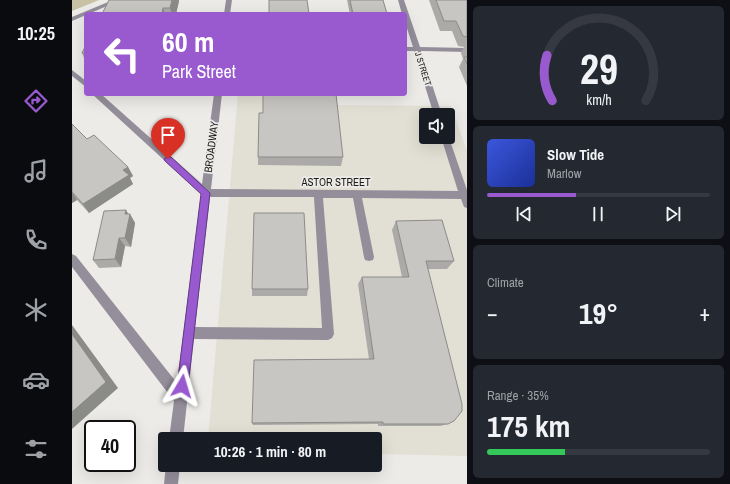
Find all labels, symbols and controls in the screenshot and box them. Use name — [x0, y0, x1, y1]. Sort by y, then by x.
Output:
text: 10:25 — [17, 21, 55, 46]
text: 60 m — [162, 23, 214, 61]
icon: left — [96, 28, 148, 80]
text: 29 — [580, 41, 617, 97]
street label: J STREET — [412, 51, 434, 88]
text: Park Street — [162, 59, 236, 84]
icon: directions — [22, 87, 50, 115]
text: km/h — [586, 89, 611, 108]
map controls — [419, 108, 455, 144]
button: sound — [419, 108, 455, 144]
pin — [151, 118, 185, 159]
street label: BROADWAY — [201, 121, 221, 173]
icon: arrive — [157, 124, 179, 146]
text: Slow Tide — [547, 144, 604, 165]
icon: music — [22, 157, 50, 185]
text: Marlow — [547, 165, 581, 182]
street label: ASTOR STREET — [300, 175, 371, 189]
icon: previous — [513, 203, 535, 225]
icon: pause — [587, 203, 609, 225]
icon: next — [662, 203, 684, 225]
icon: phone — [22, 226, 50, 254]
text: Climate — [487, 274, 524, 291]
text: 19° — [579, 293, 618, 333]
icon: climate — [22, 296, 50, 324]
text: − — [487, 298, 498, 328]
text: + — [699, 298, 710, 328]
position arrow — [161, 365, 203, 407]
icon: car — [22, 366, 50, 394]
text: Range · 35% — [487, 387, 549, 404]
text: 175 km — [487, 406, 570, 446]
speed limit sign: 40 — [84, 420, 136, 472]
icon: filters — [22, 435, 50, 463]
text: 10:26 · 1 min · 80 m — [214, 441, 326, 462]

